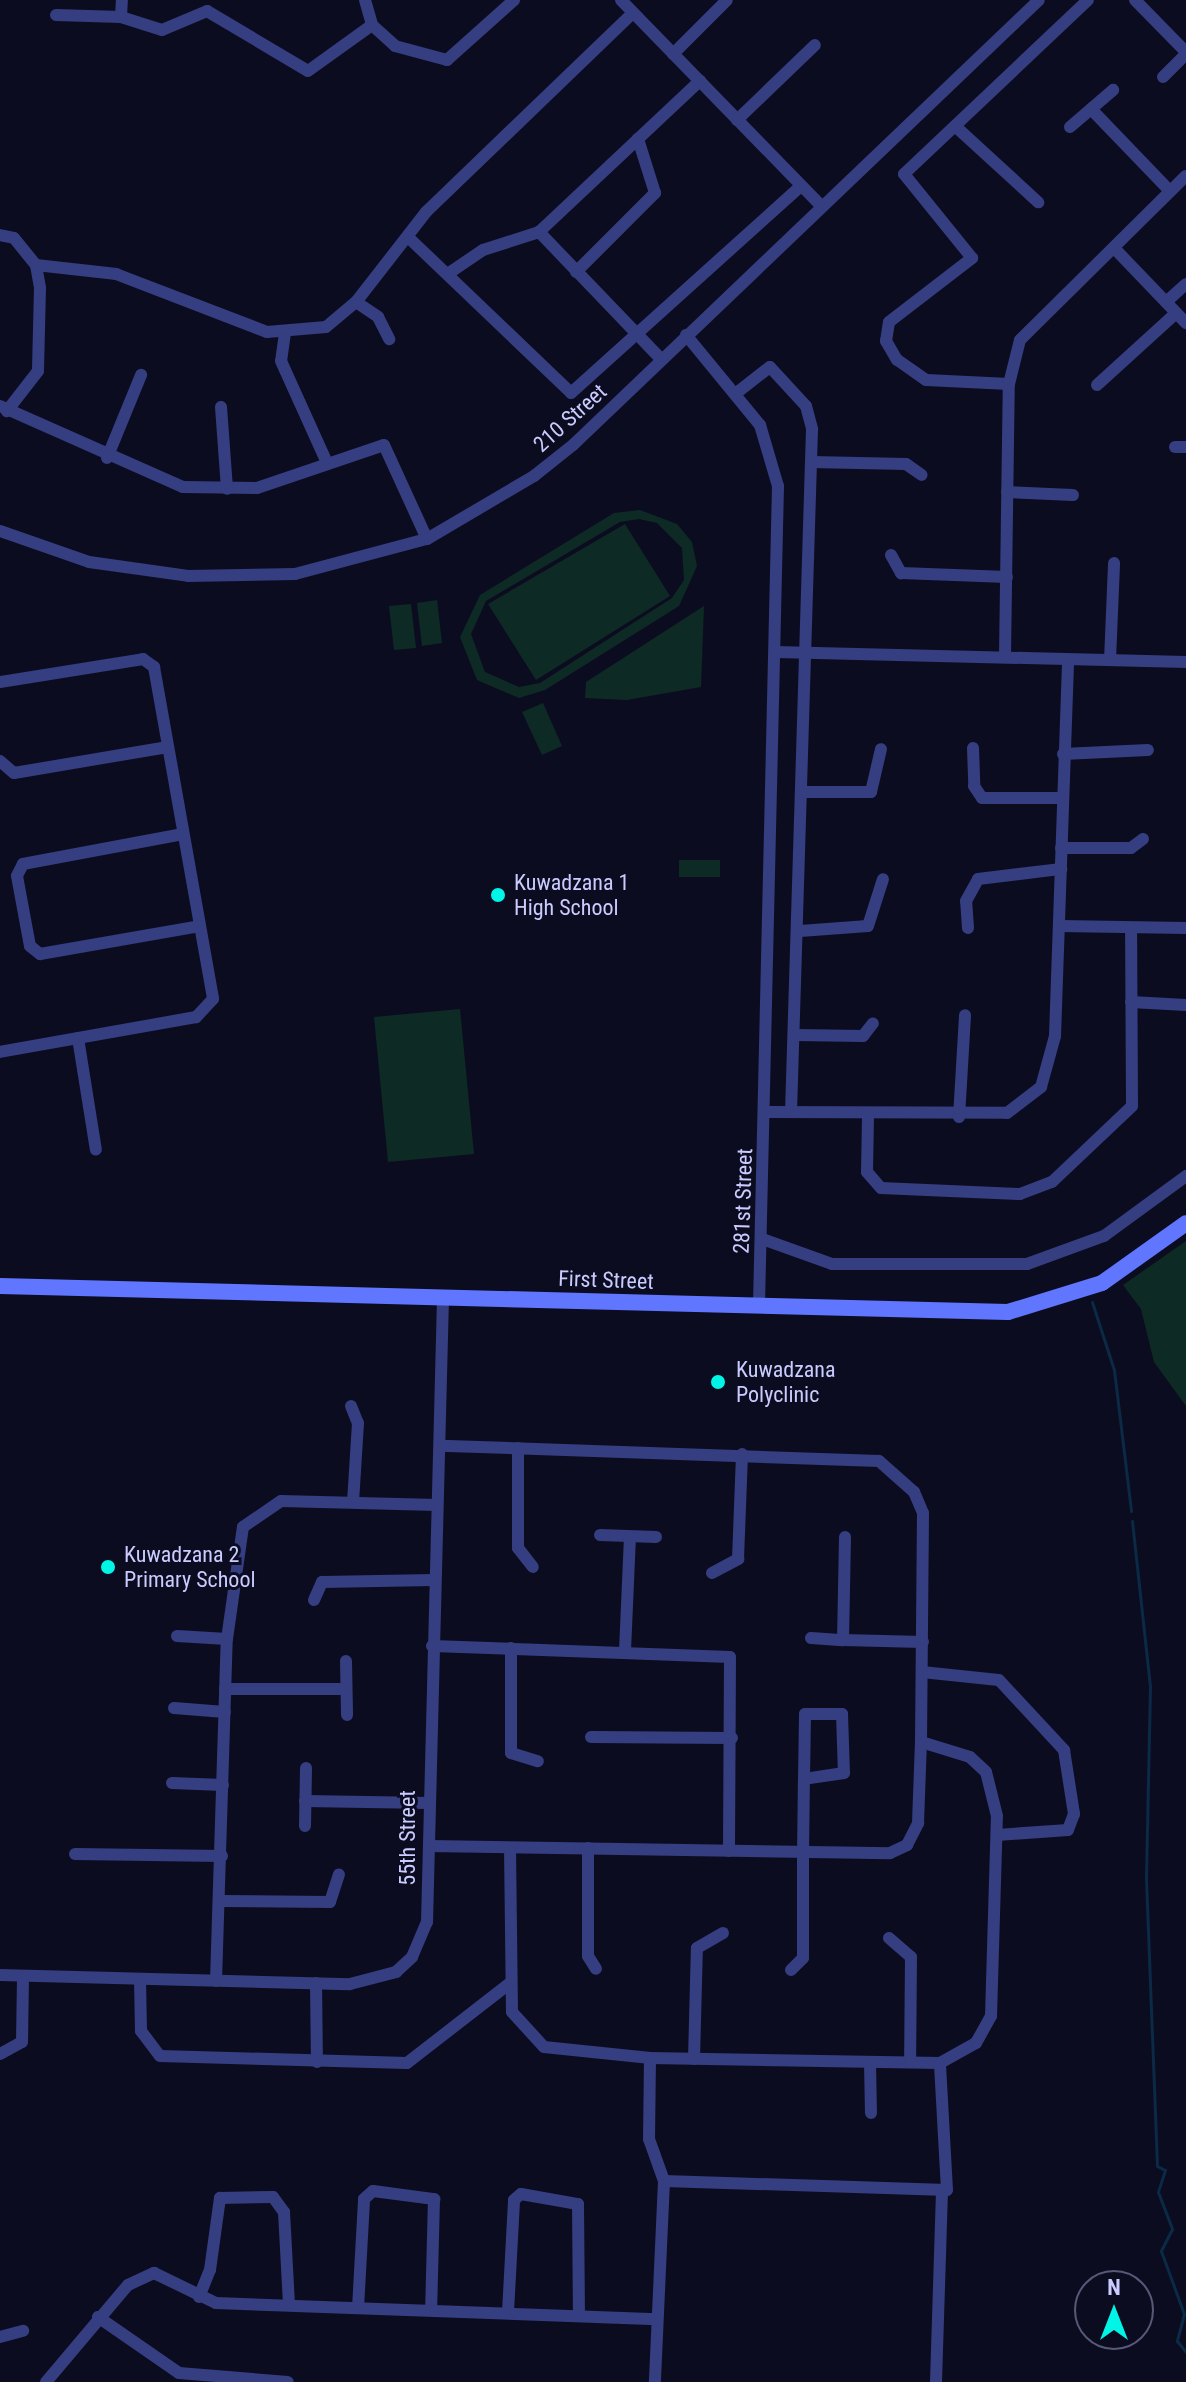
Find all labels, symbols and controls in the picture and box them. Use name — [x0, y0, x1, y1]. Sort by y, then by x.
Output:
street label: 210 Street — [528, 378, 612, 458]
place label: Kuwadzana 1 High School — [514, 869, 629, 920]
marker: Kuwadzana 1 High School — [489, 886, 507, 904]
street label: 281st Street — [728, 1148, 758, 1254]
street label: First Street — [558, 1265, 654, 1295]
place label: Kuwadzana Polyclinic — [736, 1356, 836, 1408]
marker: Kuwadzana Polyclinic — [707, 1371, 729, 1393]
place label: Kuwadzana 2 Primary School — [124, 1541, 255, 1592]
marker: Kuwadzana 2 Primary School — [99, 1558, 117, 1576]
street label: 55th Street — [395, 1790, 421, 1886]
north arrow — [1074, 2270, 1154, 2350]
text: N — [1107, 2275, 1121, 2300]

